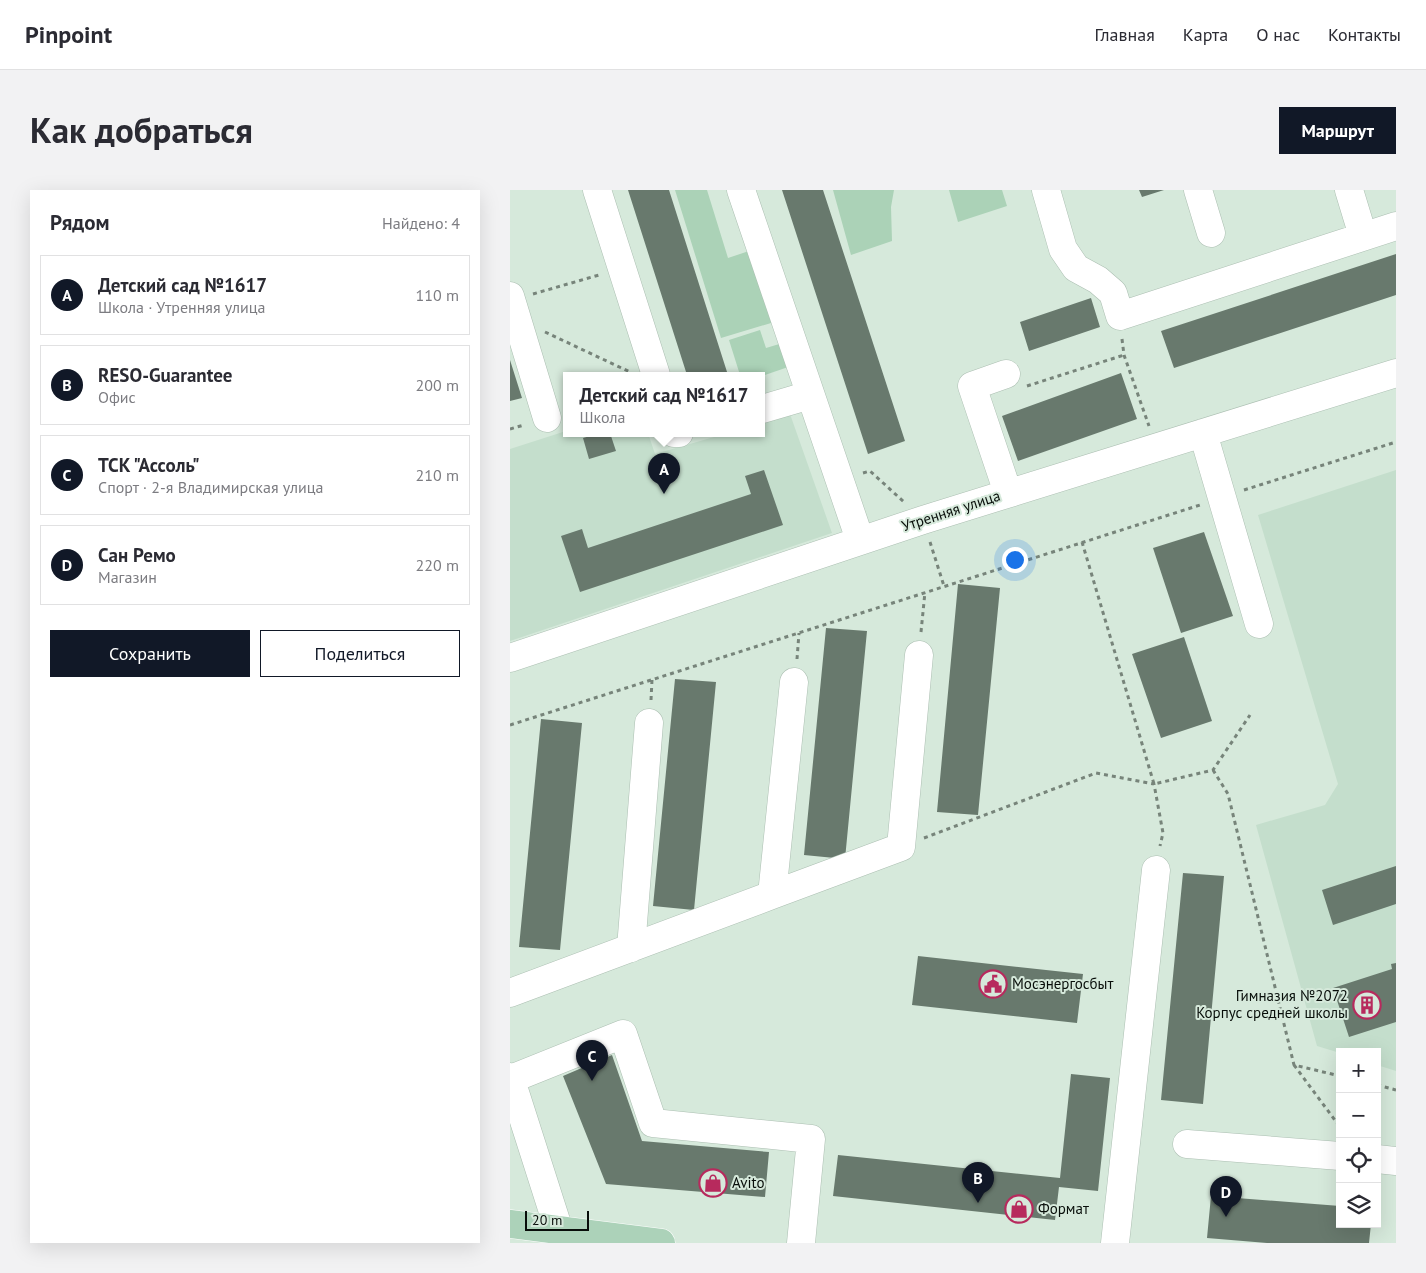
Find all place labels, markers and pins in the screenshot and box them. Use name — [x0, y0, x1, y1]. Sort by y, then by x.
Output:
pin: A — [648, 453, 680, 494]
public building icon: Мосэнергосбыт — [978, 969, 1008, 999]
place label: Мосэнергосбыт — [1012, 974, 1114, 993]
place label: Гимназия №2072 Корпус средней школы — [1196, 986, 1348, 1022]
building icon: Гимназия №2072 Корпус средней школы — [1352, 990, 1382, 1020]
pin: C — [576, 1040, 608, 1081]
pin: B — [962, 1162, 994, 1203]
shop icon: Avito — [698, 1168, 728, 1198]
place label: Avito — [732, 1173, 764, 1192]
pin: D — [1210, 1176, 1242, 1217]
shop icon: Формат — [1004, 1194, 1034, 1224]
place label: Формат — [1038, 1199, 1089, 1218]

